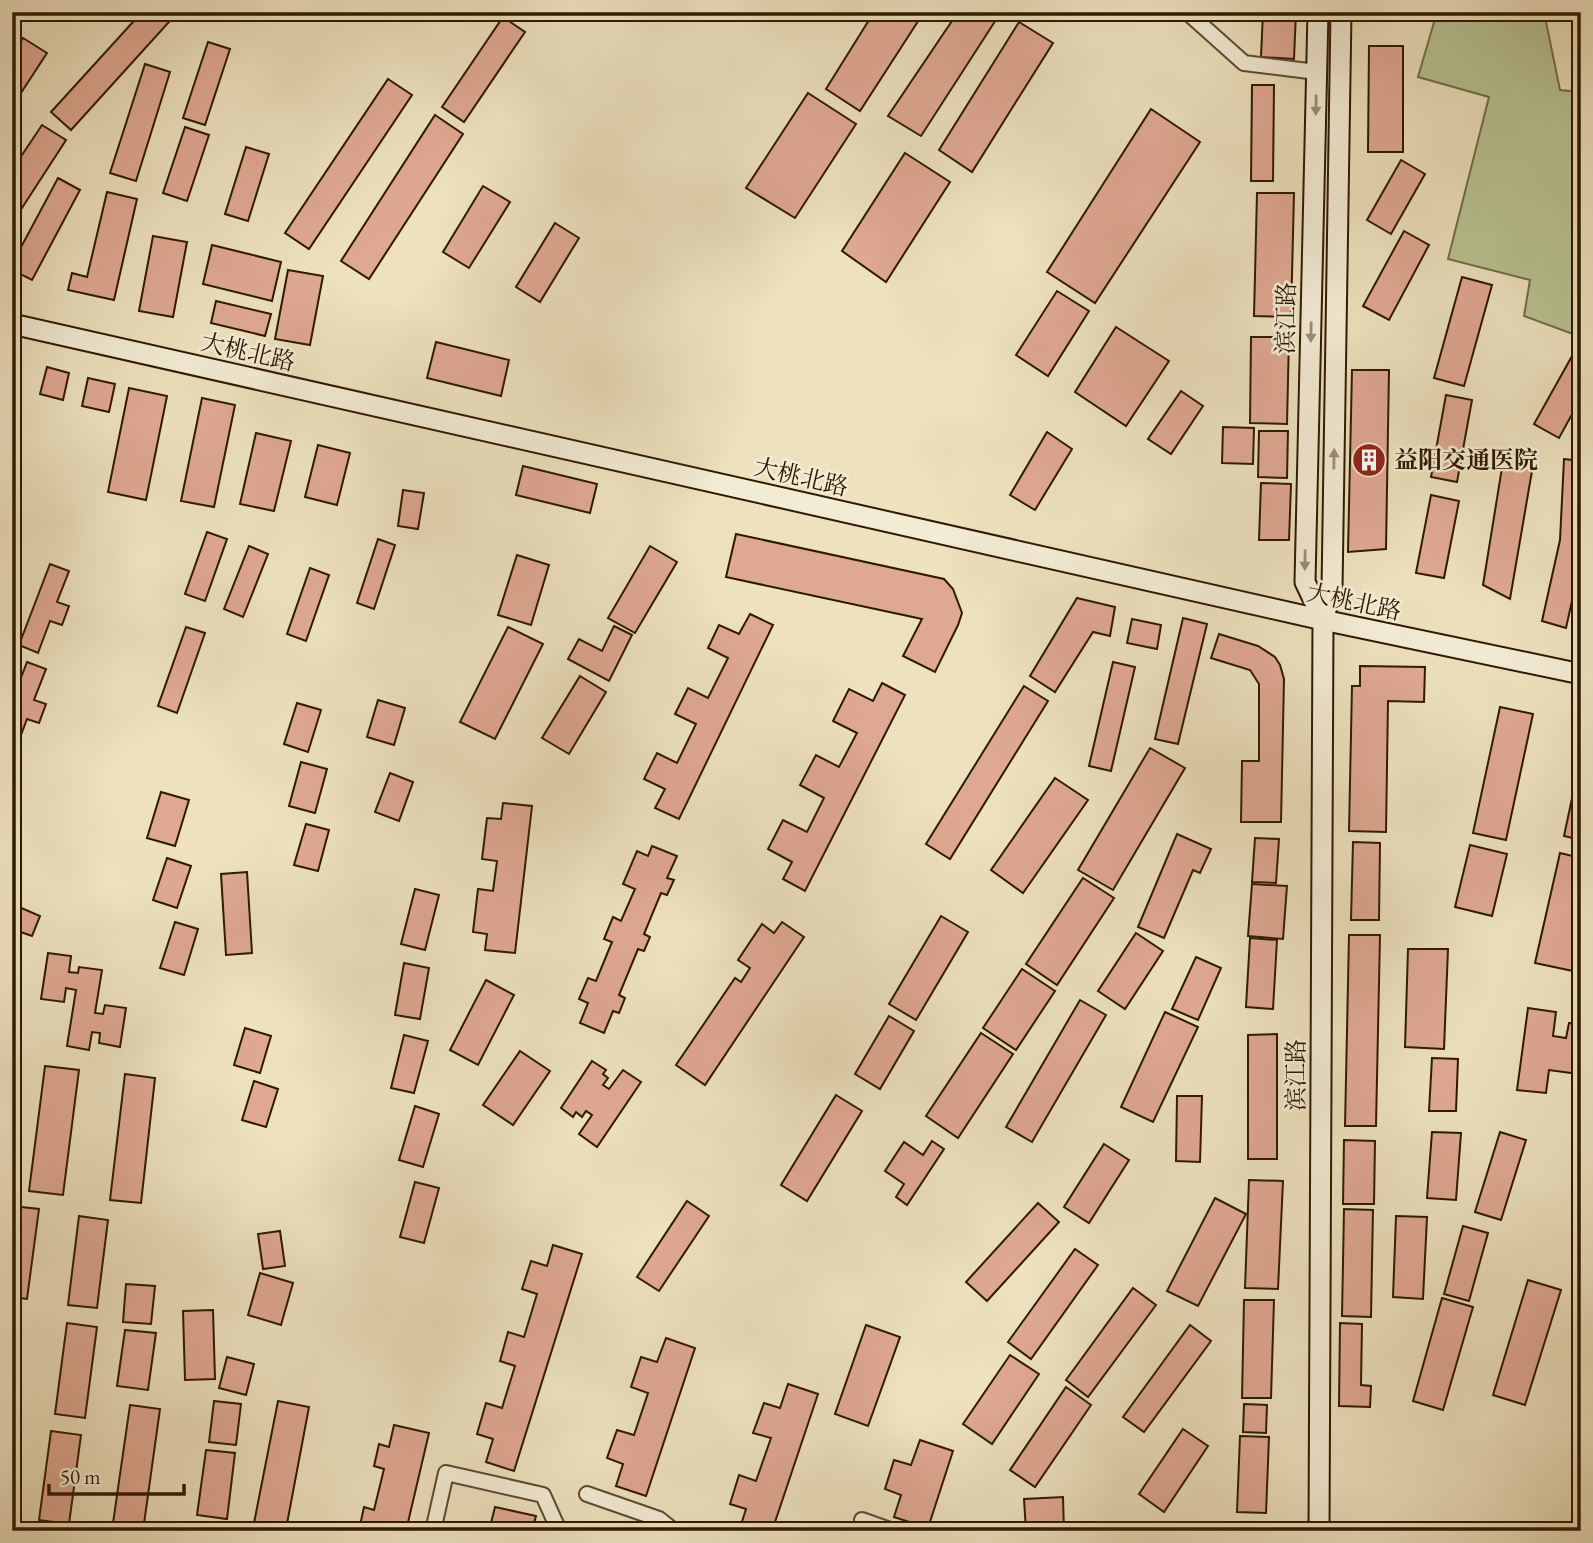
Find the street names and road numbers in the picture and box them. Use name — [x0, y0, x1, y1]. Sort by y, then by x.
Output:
street label: 滨江路 — [1269, 282, 1302, 354]
street label: 大桃北路 — [198, 326, 298, 377]
street label: 大桃北路 — [751, 451, 851, 502]
street label: 大桃北路 — [1304, 576, 1404, 627]
street label: 滨江路 — [1280, 1039, 1311, 1111]

